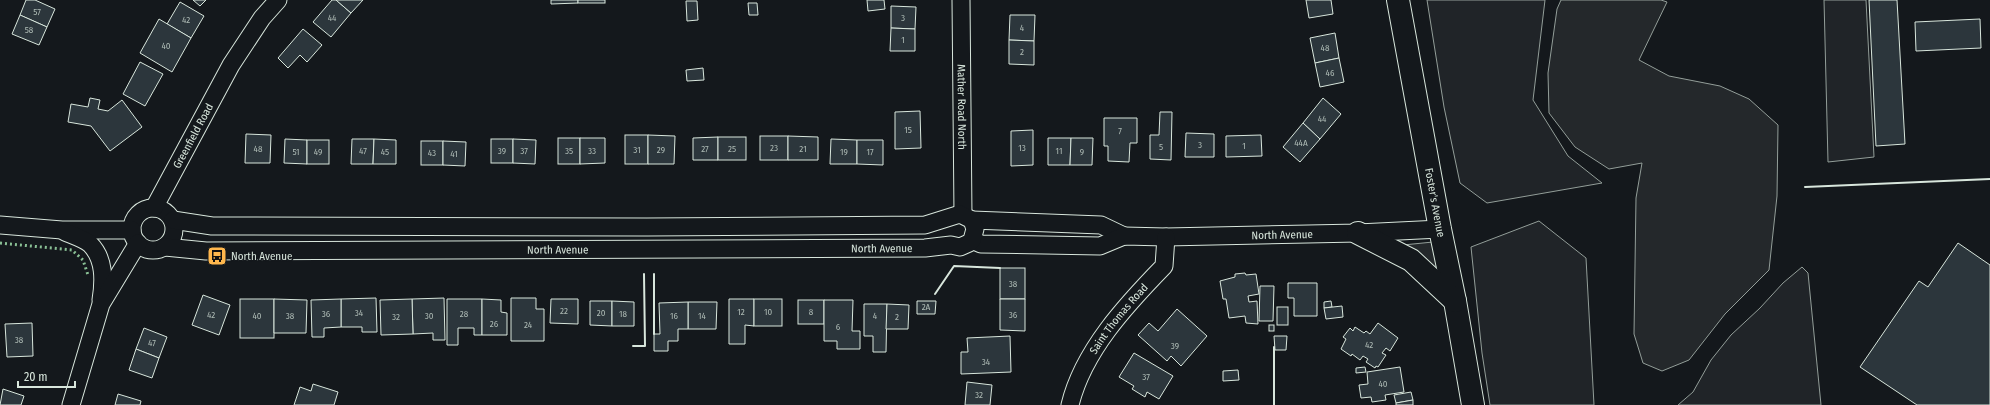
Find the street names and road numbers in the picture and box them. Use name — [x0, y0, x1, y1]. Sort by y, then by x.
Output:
street label: Mather Road North — [955, 64, 968, 150]
street label: Greenfield Road — [171, 101, 216, 171]
street label: Foster's Avenue — [1422, 167, 1448, 239]
street label: North Avenue — [1251, 228, 1313, 242]
street label: North Avenue — [851, 242, 913, 255]
street label: North Avenue — [527, 243, 589, 257]
street label: Saint Thomas Road — [1087, 281, 1151, 357]

